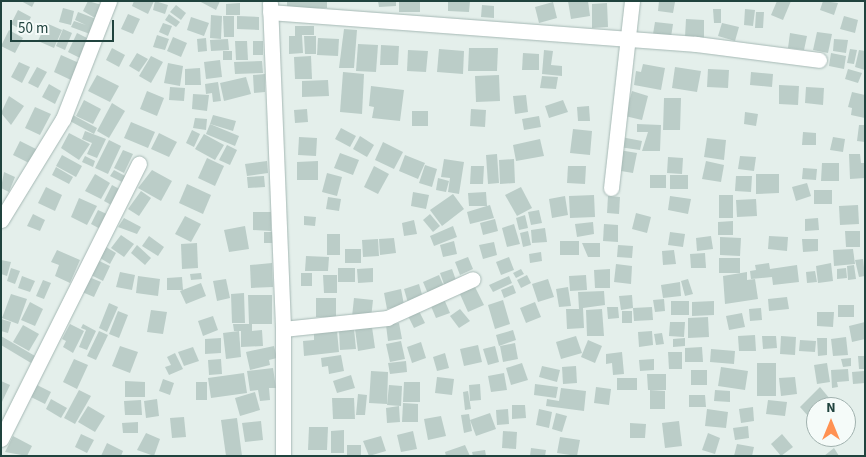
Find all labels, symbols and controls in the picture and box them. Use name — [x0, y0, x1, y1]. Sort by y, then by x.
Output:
scale bar — [12, 10, 116, 42]
text: 50 m — [18, 18, 48, 39]
north arrow — [806, 397, 856, 447]
text: N — [826, 398, 836, 418]

